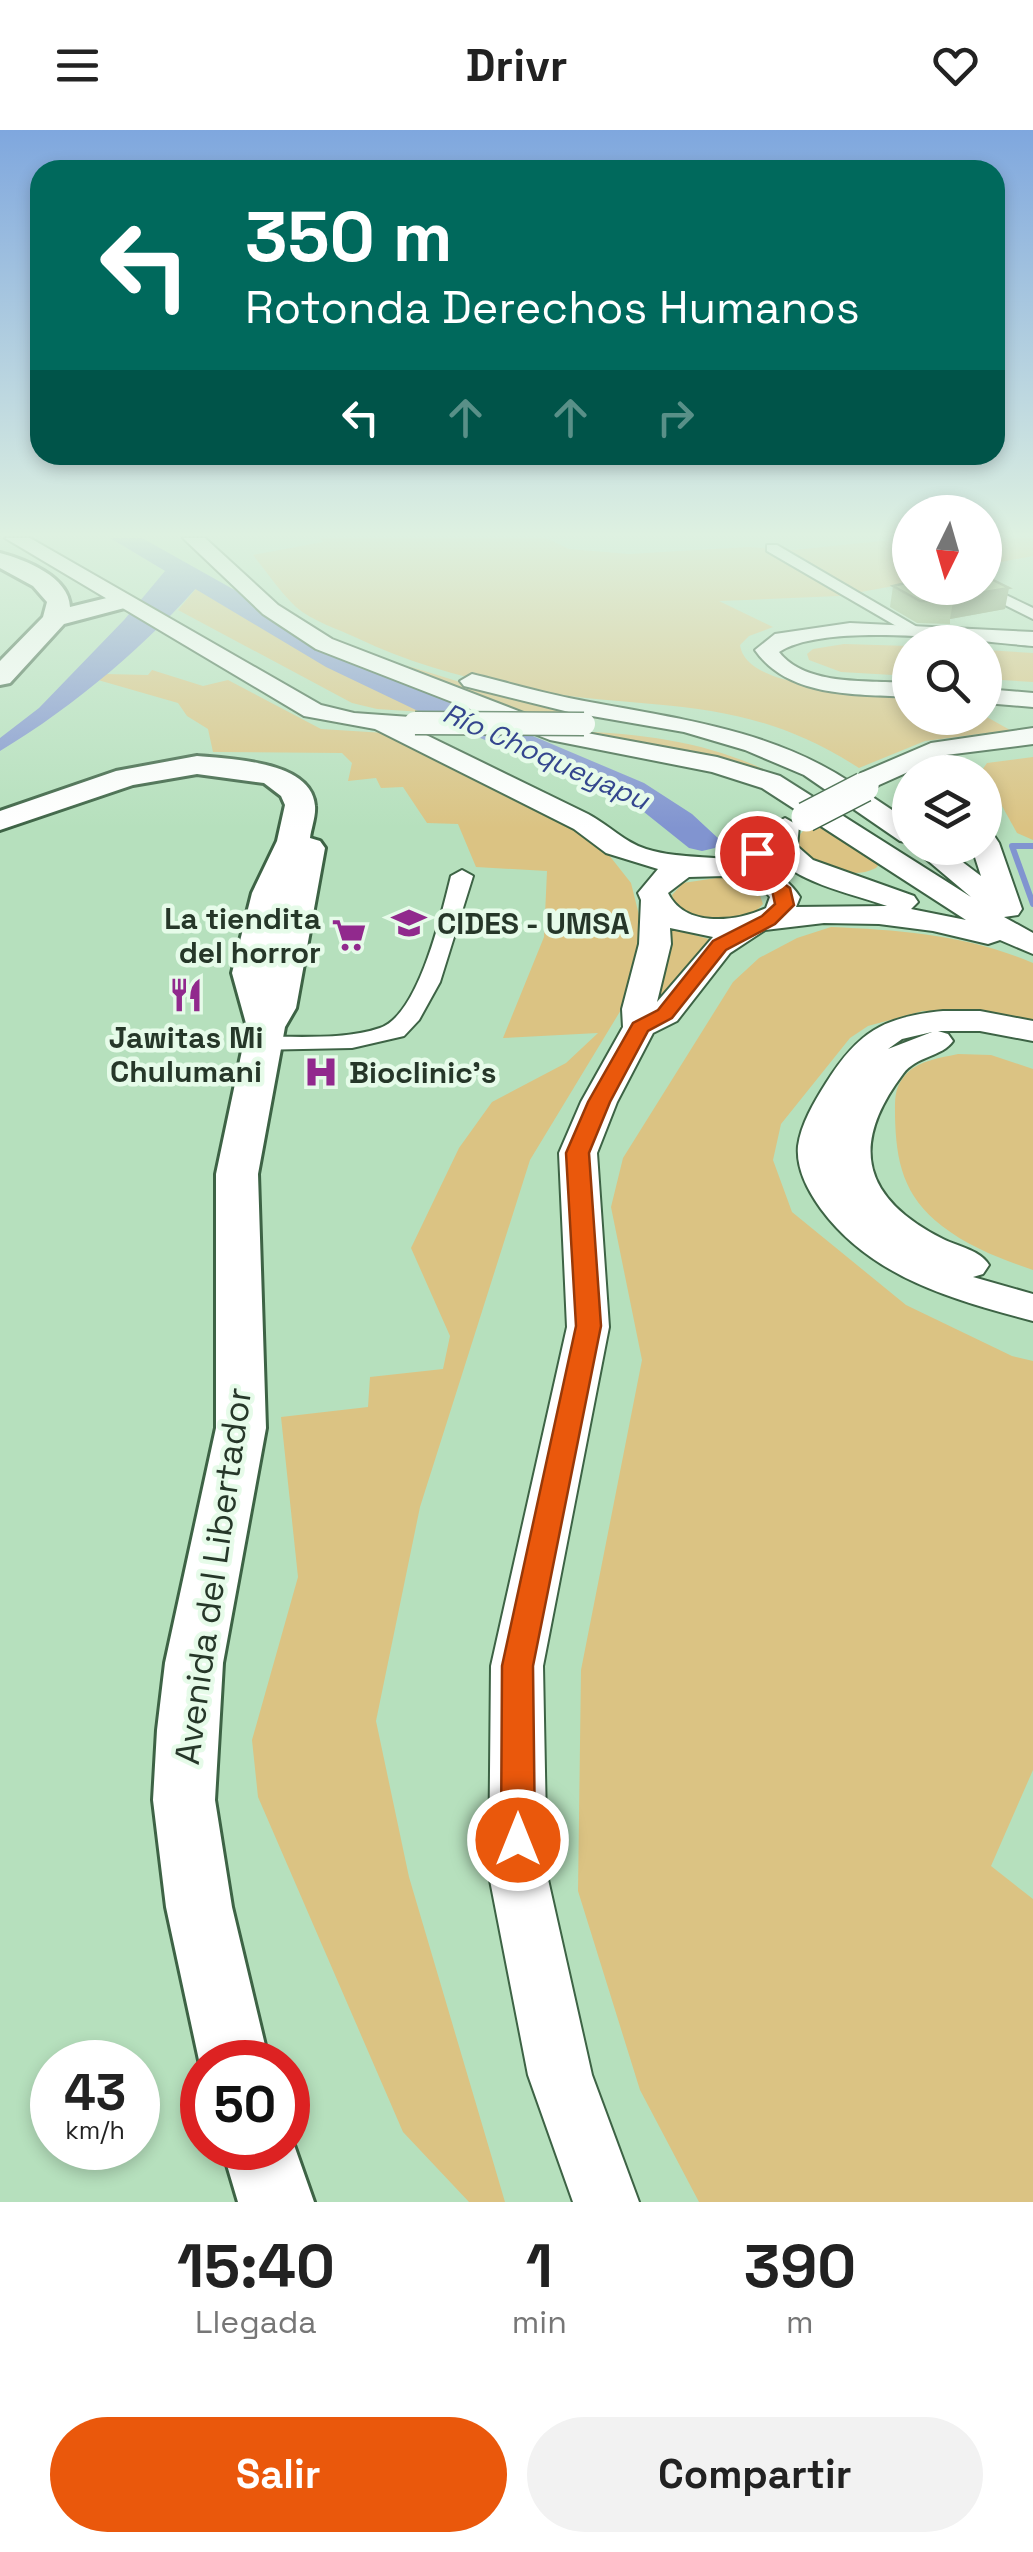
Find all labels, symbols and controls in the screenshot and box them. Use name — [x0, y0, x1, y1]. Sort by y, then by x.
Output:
text: Drivr — [465, 37, 568, 94]
icon: menu — [50, 38, 105, 93]
icon: heart — [928, 38, 983, 93]
text: 350 m — [245, 192, 452, 281]
icon: left — [80, 200, 210, 330]
text: Rotonda Derechos Humanos — [245, 279, 860, 336]
icon: left — [333, 390, 388, 445]
icon: ahead — [438, 390, 493, 445]
icon: ahead — [543, 390, 598, 445]
icon: right — [648, 390, 703, 445]
north arrow — [892, 495, 1002, 605]
map controls — [892, 495, 1002, 865]
button: search — [892, 625, 1002, 735]
water label: Río Choqueyapu — [437, 694, 656, 818]
button: layers — [892, 755, 1002, 865]
pin — [715, 811, 800, 896]
icon: arrive — [730, 826, 785, 881]
place label: La tiendita del horror — [164, 899, 321, 972]
school or university icon: CIDES - UMSA — [390, 904, 428, 942]
place label: CIDES - UMSA — [437, 904, 629, 943]
supermarket icon: La tiendita del horror — [330, 916, 368, 954]
restaurant icon: Jawitas Mi Chulumani — [167, 976, 205, 1014]
place label: Jawitas Mi Chulumani — [109, 1018, 263, 1091]
hospital icon: Bioclinic's — [302, 1053, 340, 1091]
place label: Bioclinic's — [349, 1053, 496, 1092]
street label: Avenida del Libertador — [165, 1385, 261, 1767]
position arrow — [466, 1788, 570, 1892]
speed limit sign: 50 — [180, 2040, 310, 2170]
text: 43 — [64, 2061, 126, 2125]
text: km/h — [65, 2114, 125, 2146]
text: 15:40 — [177, 2228, 335, 2305]
text: 1 — [526, 2228, 553, 2305]
text: 390 — [744, 2228, 856, 2305]
text: Llegada — [195, 2302, 317, 2342]
text: min — [512, 2302, 567, 2342]
text: m — [786, 2302, 814, 2342]
button: Salir — [50, 2417, 507, 2532]
button: Compartir — [527, 2417, 983, 2532]

